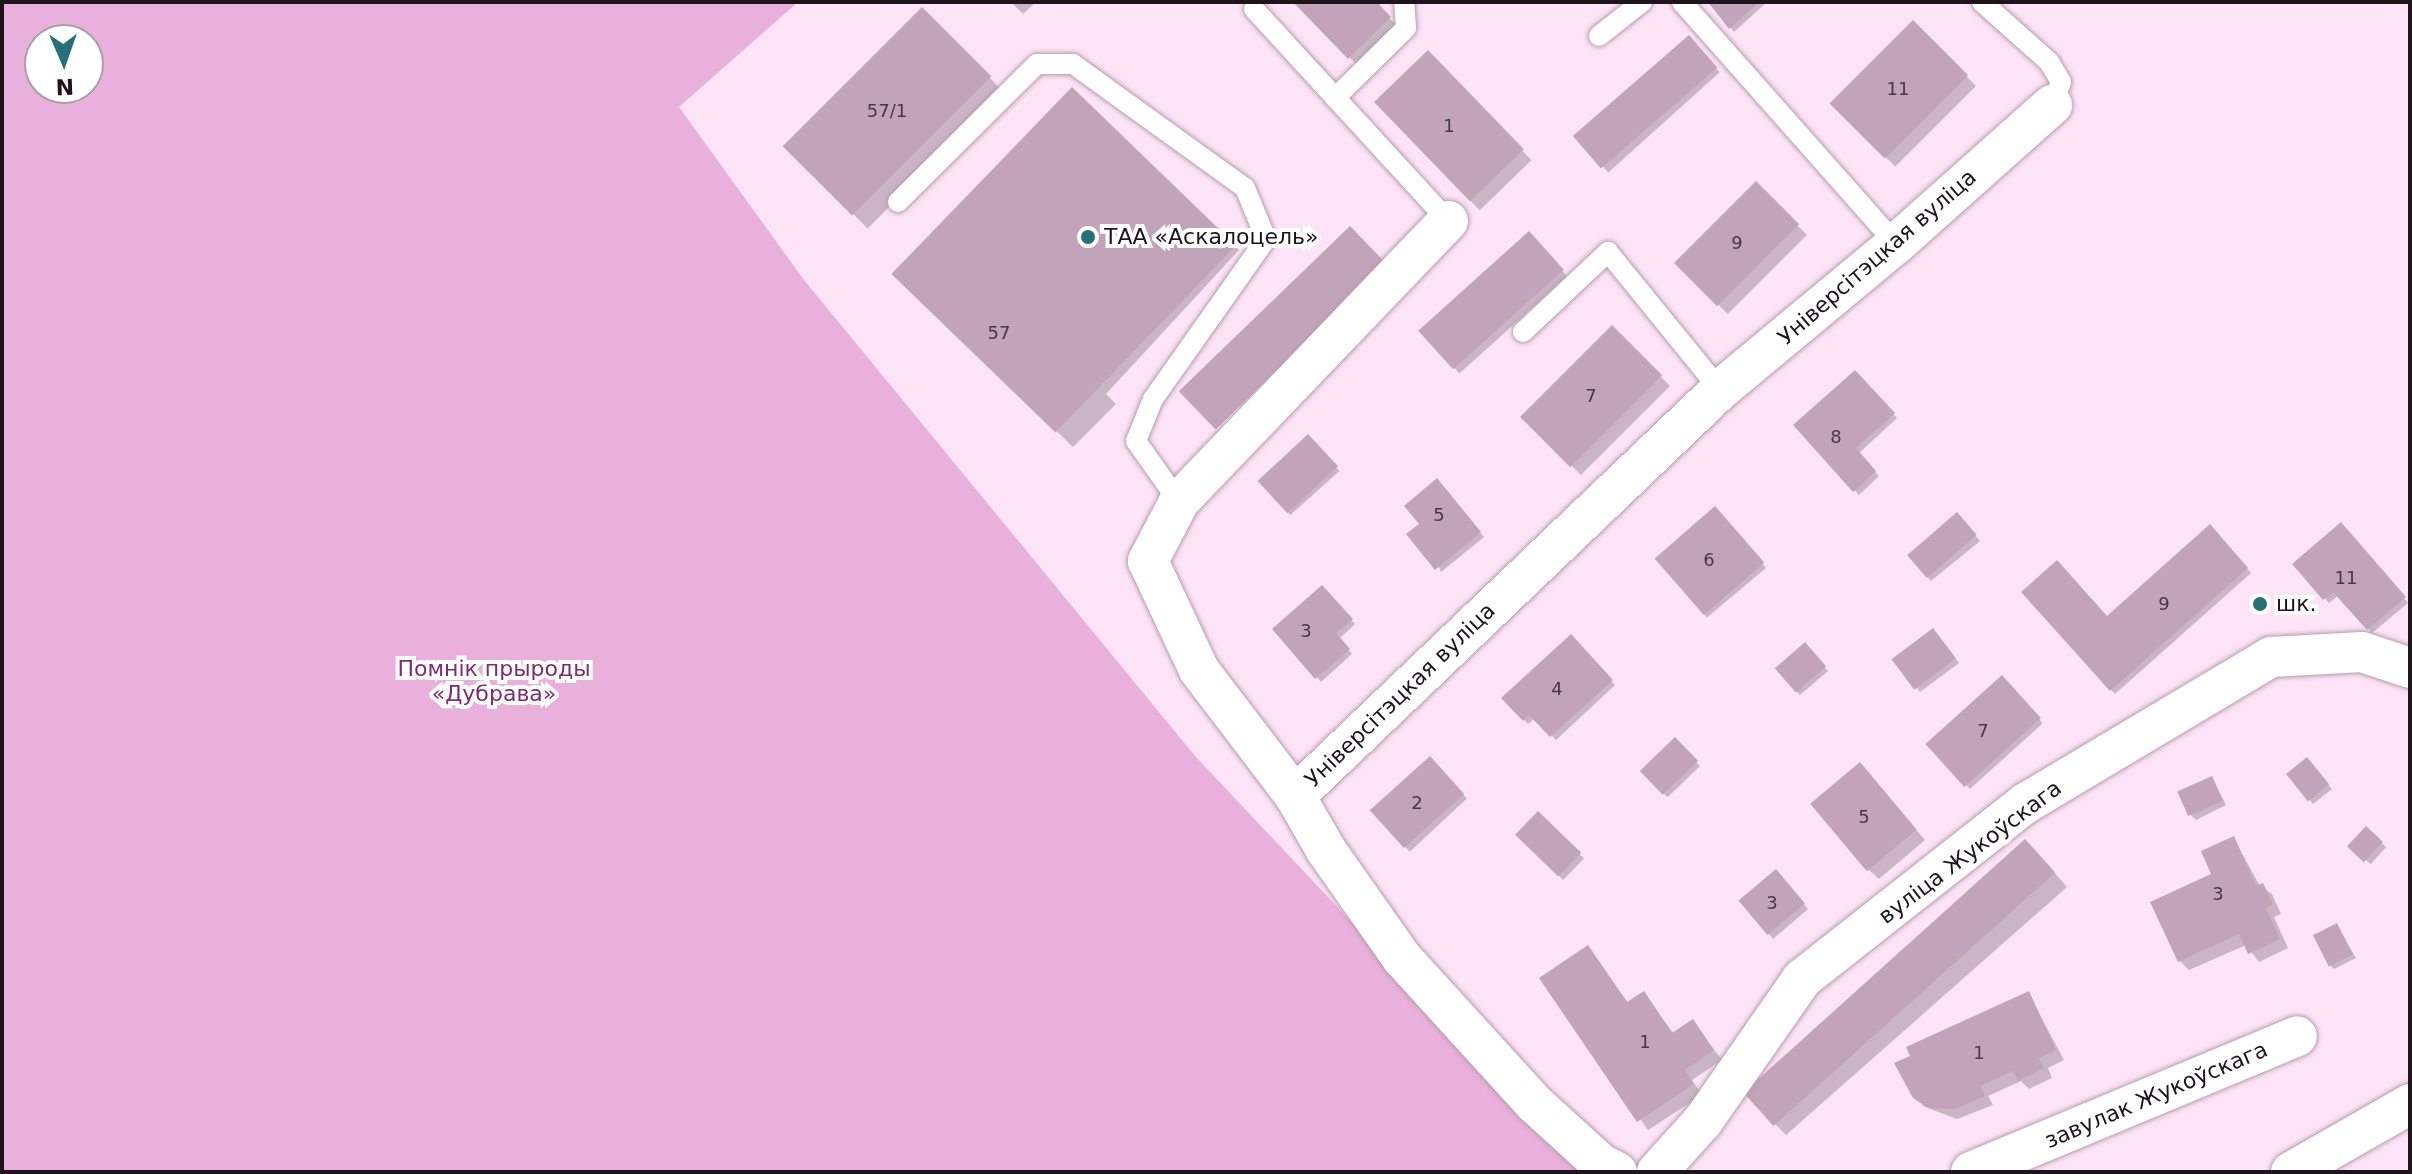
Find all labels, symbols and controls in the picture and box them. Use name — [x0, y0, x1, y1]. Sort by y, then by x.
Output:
north arrow — [24, 24, 104, 104]
text: N — [55, 74, 74, 99]
house number: 11 — [1887, 78, 1909, 100]
house number: 57/1 — [867, 100, 907, 122]
house number: 1 — [1443, 115, 1455, 137]
street label: Універсітэцкая вуліца — [1772, 164, 1982, 350]
place label: ТАА «Аскалоцель» — [1104, 224, 1318, 250]
marker: ТАА «Аскалоцель» — [1079, 228, 1097, 246]
house number: 9 — [1731, 232, 1743, 254]
house number: 57 — [988, 322, 1010, 344]
house number: 7 — [1585, 385, 1597, 407]
house number: 8 — [1830, 426, 1842, 448]
house number: 5 — [1433, 504, 1445, 526]
house number: 6 — [1703, 549, 1715, 571]
house number: 11 — [2335, 567, 2357, 589]
place label: шк. — [2276, 591, 2316, 617]
house number: 9 — [2158, 593, 2170, 615]
marker: шк. — [2251, 595, 2269, 613]
street label: Універсітэцкая вуліца — [1299, 597, 1501, 793]
house number: 3 — [1300, 620, 1312, 642]
park label: Помнік прыроды «Дубрава» — [397, 655, 591, 706]
house number: 4 — [1551, 678, 1563, 700]
house number: 7 — [1977, 720, 1989, 742]
street label: вуліца Жукоўскага — [1873, 775, 2067, 929]
house number: 2 — [1411, 792, 1423, 814]
house number: 5 — [1858, 806, 1870, 828]
house number: 3 — [2212, 883, 2224, 905]
house number: 3 — [1766, 892, 1778, 914]
house number: 1 — [1639, 1031, 1651, 1053]
street label: завулак Жукоўскага — [2041, 1036, 2271, 1154]
house number: 1 — [1973, 1042, 1985, 1064]

